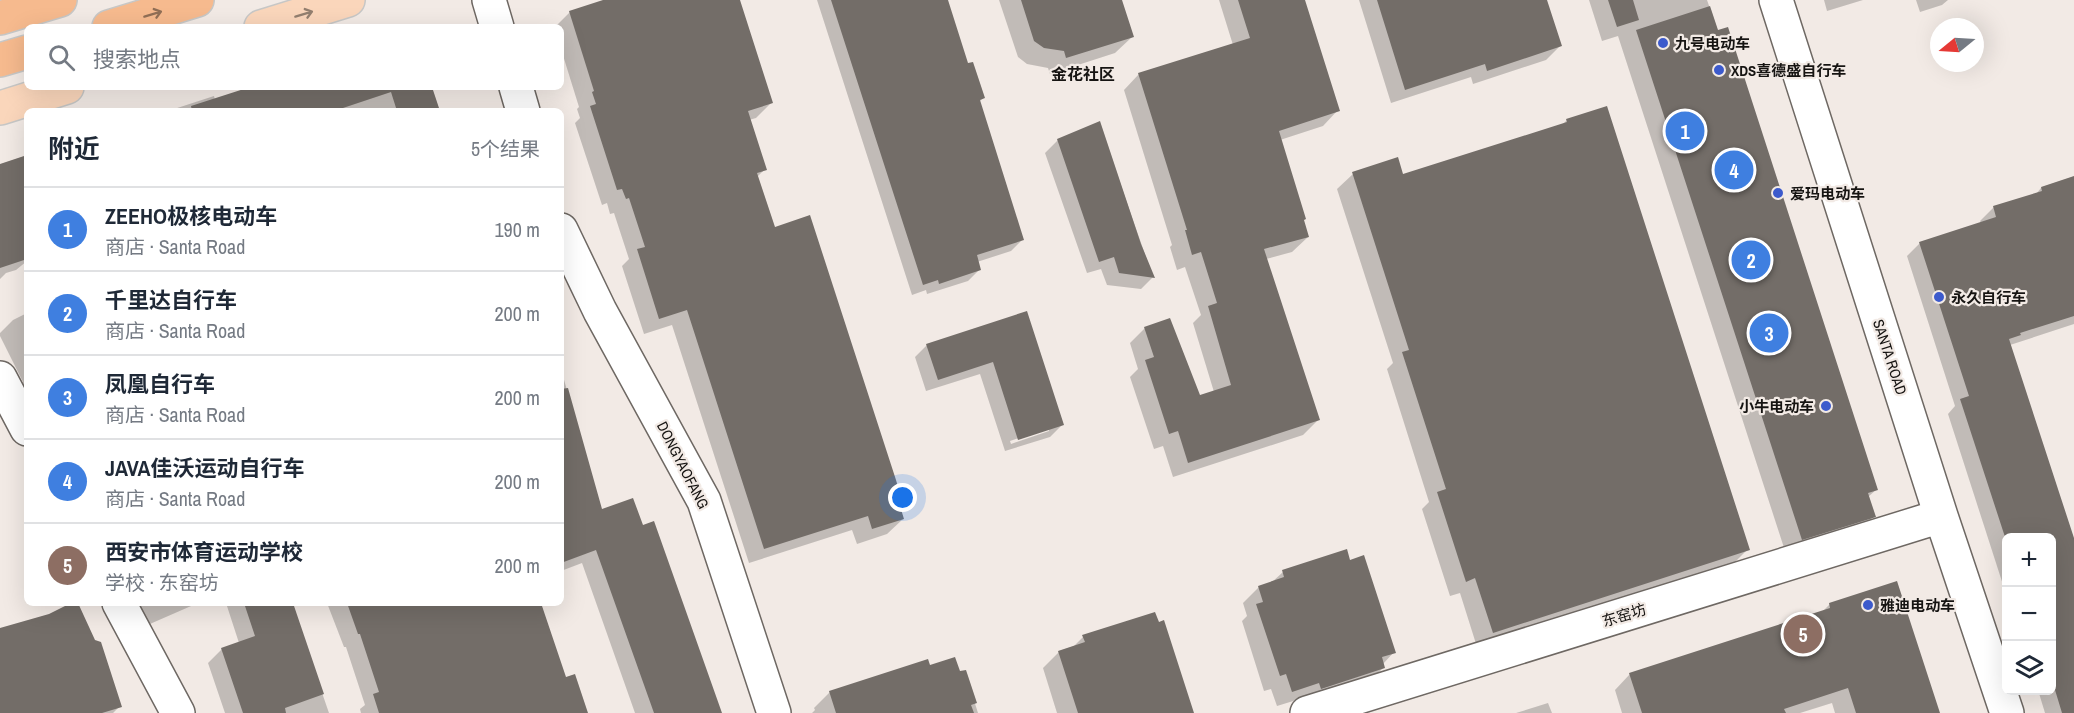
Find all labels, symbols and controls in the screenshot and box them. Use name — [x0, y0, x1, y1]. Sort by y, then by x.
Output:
one-way arrow — [143, 7, 162, 18]
one-way arrow — [294, 7, 313, 18]
north arrow — [1930, 18, 1984, 72]
search box — [24, 24, 564, 90]
place label: 九号电动车 — [1675, 33, 1750, 54]
marker: 九号电动车 — [1656, 36, 1670, 50]
icon: search — [45, 41, 78, 74]
text: 搜索地点 — [93, 44, 181, 74]
place label: XDS喜德盛自行车 — [1731, 60, 1846, 81]
district label: 金花社区 — [1051, 63, 1115, 85]
marker: XDS喜德盛自行车 — [1712, 63, 1726, 77]
pin: 1 — [1666, 108, 1704, 154]
text: 附近 — [48, 131, 100, 166]
text: 5个结果 — [471, 135, 540, 162]
pin: 4 — [1714, 148, 1754, 192]
place label: 爱玛电动车 — [1790, 183, 1865, 204]
marker: 爱玛电动车 — [1771, 186, 1785, 200]
text: ZEEHO极核电动车 — [105, 201, 277, 231]
text: 1 — [63, 216, 72, 243]
text: 190 m — [494, 216, 540, 243]
text: 商店 · Santa Road — [105, 233, 245, 260]
pin: 2 — [1732, 238, 1770, 282]
text: 千里达自行车 — [105, 285, 237, 315]
place label: 永久自行车 — [1951, 287, 2026, 308]
marker: 永久自行车 — [1932, 290, 1946, 304]
text: 2 — [63, 300, 72, 327]
text: 200 m — [494, 300, 540, 327]
pin: 3 — [1750, 310, 1788, 356]
street label: SANTA ROAD — [1868, 316, 1912, 398]
text: 商店 · Santa Road — [105, 317, 245, 344]
text: 凤凰自行车 — [105, 369, 215, 399]
text: 3 — [63, 384, 72, 411]
text: 200 m — [494, 384, 540, 411]
place label: 小牛电动车 — [1739, 396, 1814, 417]
marker: 小牛电动车 — [1819, 399, 1833, 413]
text: 商店 · Santa Road — [105, 401, 245, 428]
street label: DONGYAOFANG — [652, 418, 714, 512]
text: JAVA佳沃运动自行车 — [105, 453, 304, 483]
text: 4 — [63, 468, 72, 495]
text: 200 m — [494, 468, 540, 495]
your location — [888, 483, 917, 512]
text: 商店 · Santa Road — [105, 485, 245, 512]
map controls — [2002, 533, 2056, 695]
button: + — [2002, 533, 2056, 587]
text: 西安市体育运动学校 — [105, 537, 303, 567]
text: 5 — [63, 552, 72, 579]
text: 200 m — [494, 552, 540, 579]
text: 学校 · 东窑坊 — [105, 569, 219, 596]
button: − — [2002, 587, 2056, 641]
place label: 雅迪电动车 — [1880, 595, 1955, 616]
street label: 东窑坊 — [1599, 598, 1649, 632]
marker: 雅迪电动车 — [1861, 598, 1875, 612]
pin: 5 — [1784, 612, 1822, 656]
button: layers — [2002, 641, 2056, 695]

